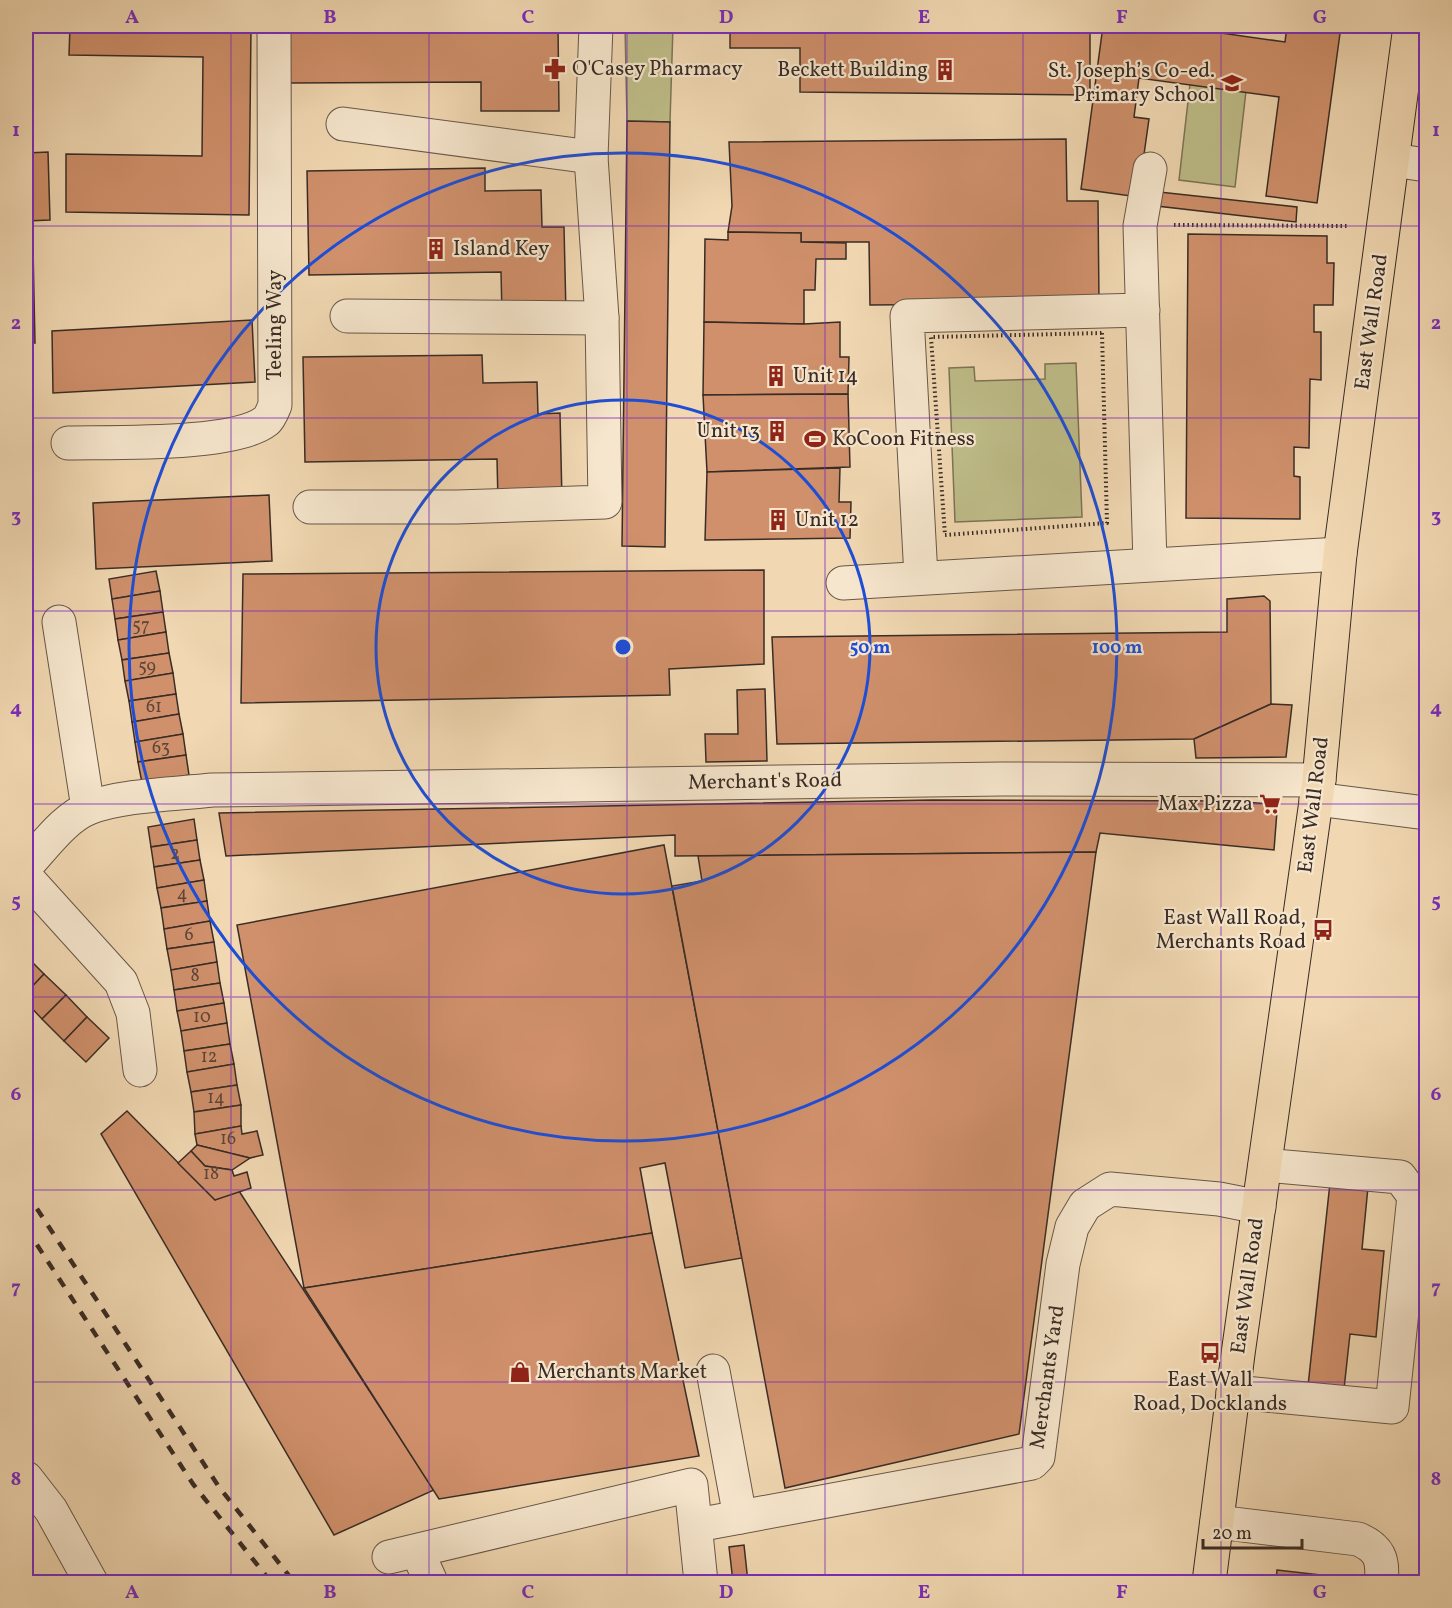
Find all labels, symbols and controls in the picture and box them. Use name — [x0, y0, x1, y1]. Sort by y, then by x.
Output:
text: A — [125, 4, 139, 32]
text: B — [323, 4, 337, 32]
text: C — [522, 4, 535, 32]
text: D — [719, 4, 733, 32]
text: E — [918, 4, 930, 32]
text: F — [1116, 4, 1128, 32]
text: G — [1313, 4, 1327, 32]
place label: O'Casey Pharmacy — [572, 55, 743, 84]
place label: Beckett Building — [777, 56, 928, 85]
pharmacy icon: O'Casey Pharmacy — [543, 57, 567, 81]
place label: St. Joseph’s Co-ed. Primary School — [1048, 57, 1215, 110]
building icon: Beckett Building — [933, 58, 957, 82]
school or university icon: St. Joseph’s Co-ed. Primary School — [1220, 71, 1244, 95]
text: 1 — [12, 117, 20, 145]
text: 1 — [1432, 117, 1440, 145]
place label: Island Key — [453, 235, 550, 264]
building icon: Island Key — [424, 237, 448, 261]
street label: East Wall Road — [1348, 252, 1396, 392]
street label: Teeling Way — [261, 269, 290, 380]
text: 2 — [11, 310, 21, 338]
text: 2 — [1431, 310, 1441, 338]
place label: Unit 14 — [793, 362, 858, 391]
building icon: Unit 14 — [764, 364, 788, 388]
place label: Unit 13 — [696, 417, 760, 446]
building icon: Unit 13 — [765, 419, 789, 443]
place label: KoCoon Fitness — [832, 425, 975, 454]
sports icon: KoCoon Fitness — [803, 427, 827, 451]
text: 3 — [11, 503, 21, 531]
text: 3 — [1431, 503, 1441, 531]
place label: Unit 12 — [795, 506, 859, 535]
building icon: Unit 12 — [766, 508, 790, 532]
house number: 57 — [132, 614, 150, 639]
text: 50 m — [850, 636, 890, 661]
text: 100 m — [1092, 636, 1142, 661]
centre of rings — [613, 637, 633, 657]
house number: 59 — [138, 655, 156, 680]
text: 4 — [10, 695, 22, 723]
house number: 61 — [146, 695, 162, 720]
text: 4 — [1430, 695, 1442, 723]
street label: East Wall Road — [1291, 735, 1337, 875]
house number: 63 — [152, 736, 170, 761]
street label: Merchant's Road — [688, 766, 842, 798]
place label: Max Pizza — [1158, 790, 1253, 819]
supermarket icon: Max Pizza — [1258, 792, 1282, 816]
house number: 2 — [170, 842, 180, 867]
house number: 4 — [177, 882, 187, 907]
text: 5 — [11, 888, 21, 916]
text: 5 — [1431, 888, 1441, 916]
place label: East Wall Road, Merchants Road — [1156, 904, 1306, 957]
bus stop icon: East Wall Road, Merchants Road — [1311, 918, 1335, 942]
house number: 6 — [184, 923, 194, 948]
house number: 8 — [190, 964, 200, 989]
house number: 10 — [193, 1005, 211, 1030]
house number: 12 — [201, 1045, 217, 1070]
text: 6 — [11, 1081, 22, 1109]
text: 6 — [1431, 1081, 1442, 1109]
house number: 14 — [207, 1086, 225, 1111]
house number: 16 — [220, 1127, 236, 1152]
house number: 18 — [203, 1162, 219, 1187]
street label: East Wall Road — [1224, 1216, 1272, 1356]
text: 7 — [11, 1274, 21, 1302]
text: 7 — [1431, 1274, 1441, 1302]
street label: Merchants Yard — [1024, 1303, 1072, 1451]
bus stop icon: East Wall Road, Docklands — [1198, 1341, 1222, 1365]
place label: Merchants Market — [537, 1358, 707, 1387]
shop icon: Merchants Market — [508, 1360, 532, 1384]
place label: East Wall Road, Docklands — [1133, 1366, 1287, 1419]
text: 8 — [11, 1466, 21, 1494]
text: 8 — [1431, 1466, 1441, 1494]
scale bar — [1203, 1512, 1302, 1550]
text: 20 m — [1212, 1522, 1252, 1547]
text: A — [125, 1579, 139, 1607]
text: B — [323, 1579, 337, 1607]
text: C — [522, 1579, 535, 1607]
text: D — [719, 1579, 733, 1607]
text: E — [918, 1579, 930, 1607]
text: F — [1116, 1579, 1128, 1607]
text: G — [1313, 1579, 1327, 1607]

